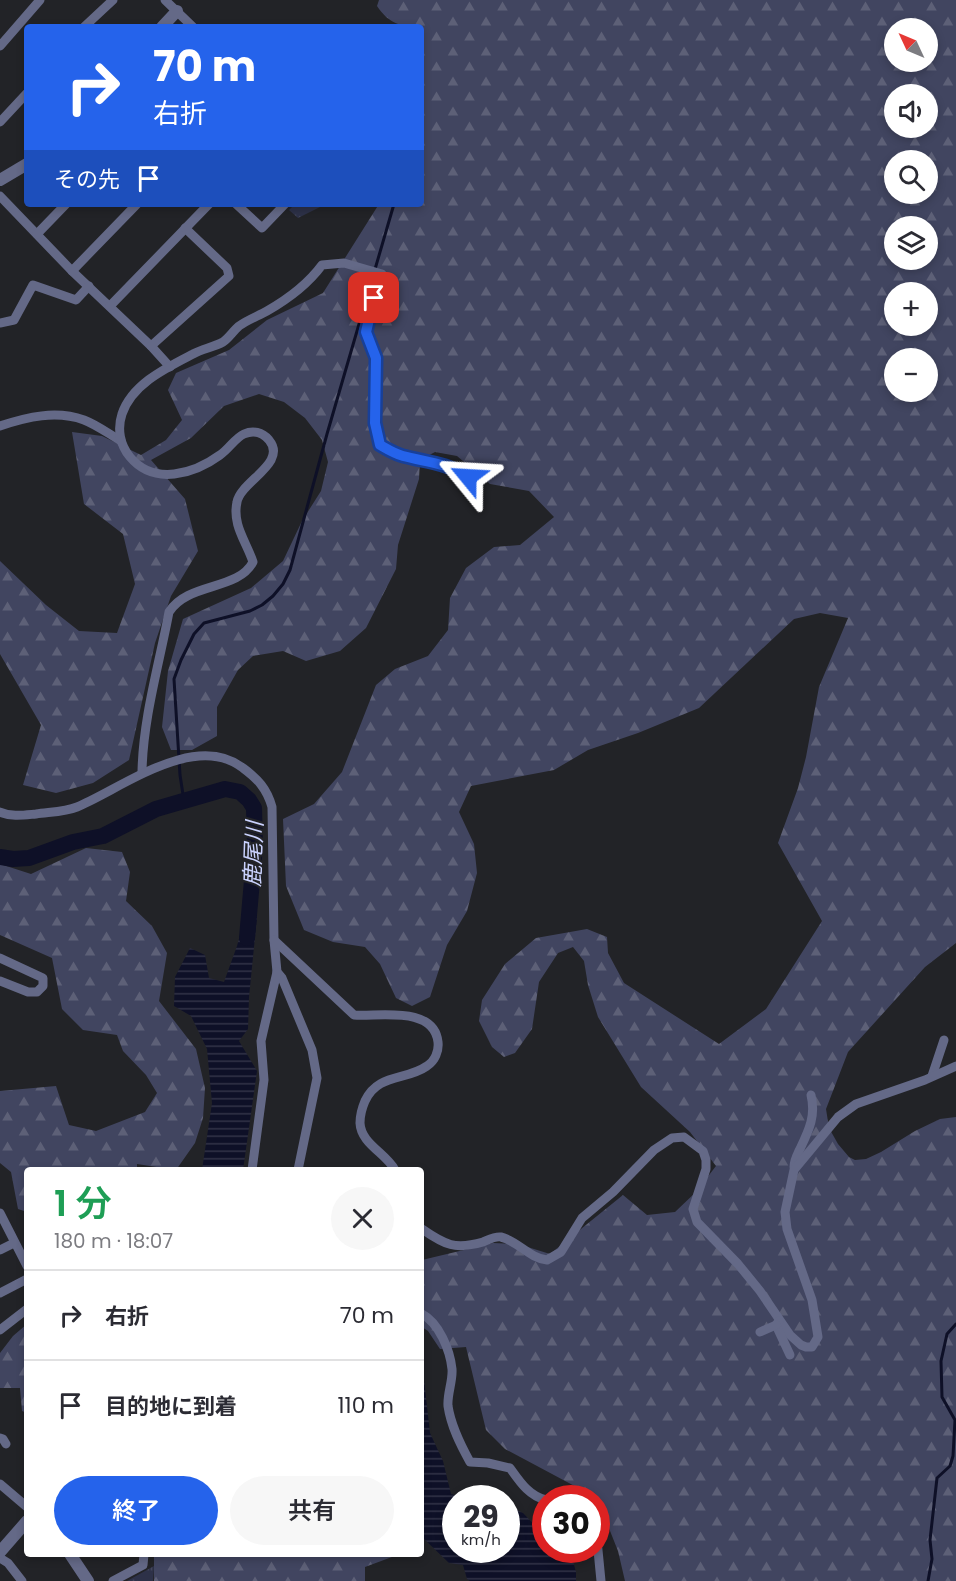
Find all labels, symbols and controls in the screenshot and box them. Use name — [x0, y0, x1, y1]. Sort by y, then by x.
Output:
north arrow — [884, 18, 938, 72]
map controls — [884, 18, 938, 402]
text: 70 m — [153, 37, 256, 96]
icon: right — [54, 48, 132, 126]
button: sound — [884, 84, 938, 138]
text: 右折 — [153, 95, 207, 132]
button: search — [884, 150, 938, 204]
icon: arrive — [132, 162, 165, 195]
text: その先 — [54, 164, 120, 195]
button: layers — [884, 216, 938, 270]
pin — [348, 272, 399, 323]
icon: arrive — [357, 281, 390, 314]
button: + — [884, 282, 938, 336]
button: − — [884, 348, 938, 402]
position arrow — [436, 445, 500, 509]
water label: 鹿尾川 — [237, 819, 270, 888]
text: 1 分 — [54, 1178, 112, 1229]
button: close — [331, 1187, 394, 1250]
text: 180 m · 18:07 — [54, 1227, 173, 1255]
icon: right — [54, 1299, 87, 1332]
text: 70 m — [340, 1300, 394, 1331]
text: 右折 — [105, 1301, 149, 1332]
icon: arrive — [54, 1389, 87, 1422]
text: 110 m — [338, 1390, 394, 1421]
text: 目的地に到着 — [105, 1391, 237, 1422]
button: 終了 — [54, 1476, 218, 1545]
button: 共有 — [230, 1476, 394, 1545]
speed limit sign: 30 — [532, 1485, 610, 1563]
text: 29 — [463, 1495, 499, 1538]
text: km/h — [461, 1529, 501, 1550]

